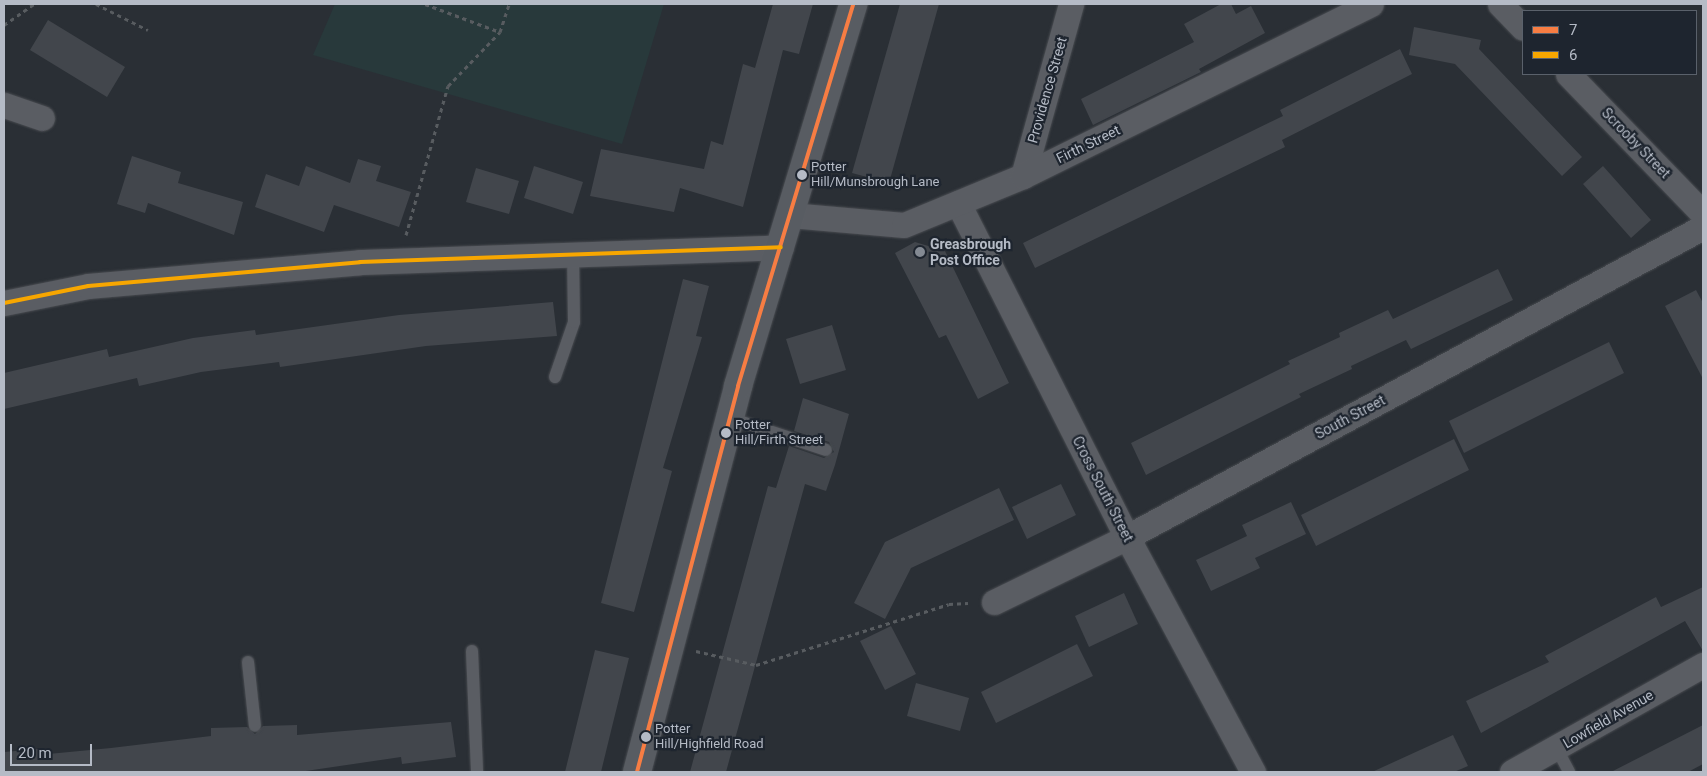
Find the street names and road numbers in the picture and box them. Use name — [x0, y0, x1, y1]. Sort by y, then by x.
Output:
street label: Providence Street — [1024, 35, 1070, 145]
street label: Scrooby Street — [1598, 104, 1674, 182]
street label: Firth Street — [1053, 121, 1123, 167]
street label: South Street — [1312, 392, 1388, 442]
street label: Cross South Street — [1069, 433, 1137, 545]
street label: Lowfield Avenue — [1560, 686, 1656, 752]

